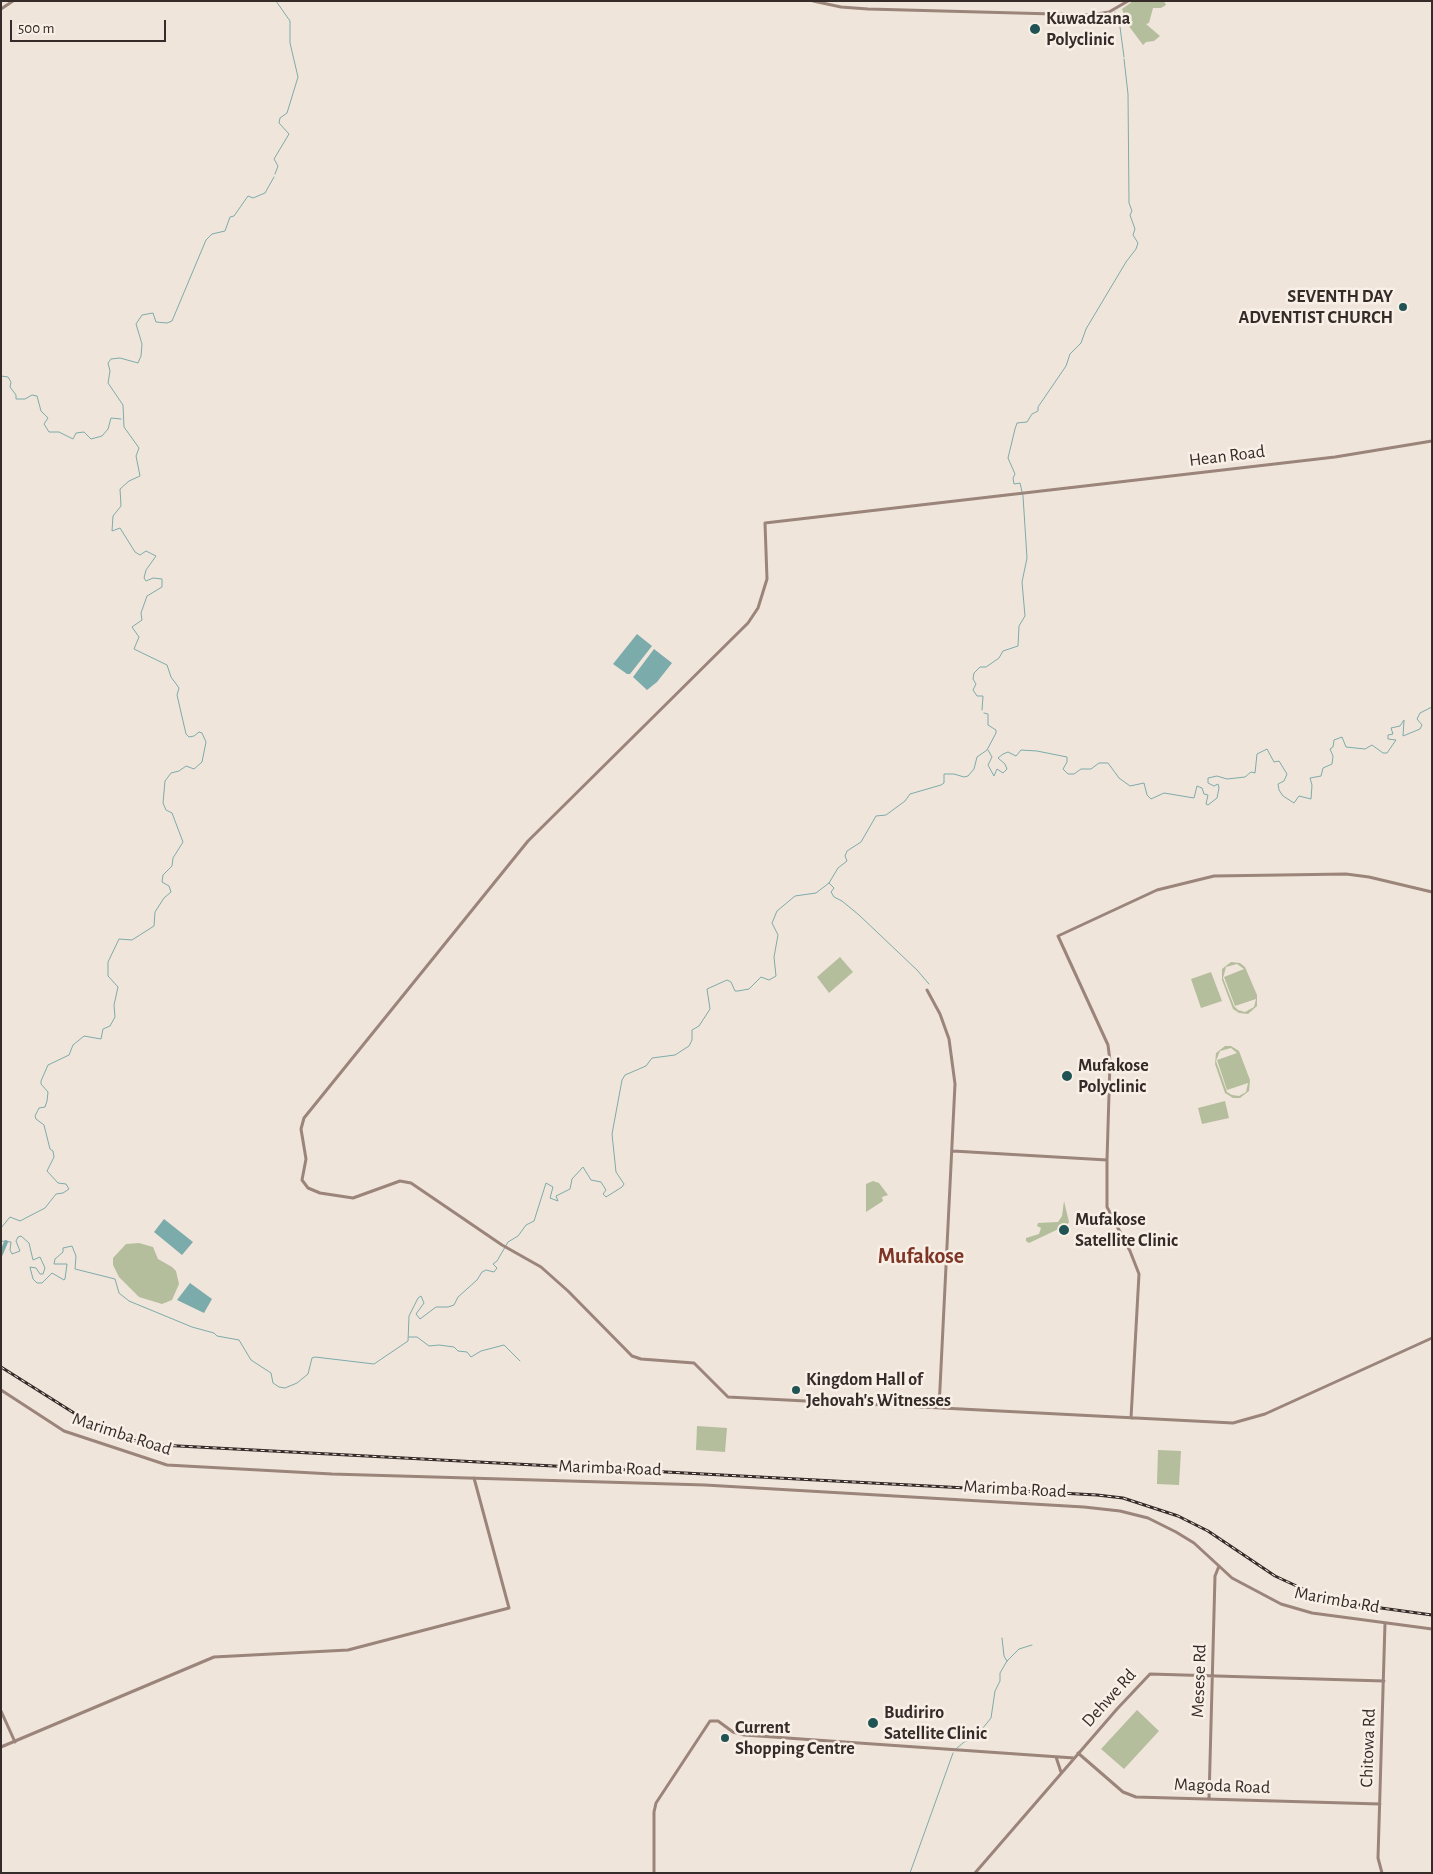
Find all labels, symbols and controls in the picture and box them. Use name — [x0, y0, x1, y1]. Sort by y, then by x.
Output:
place label: Kuwadzana Polyclinic — [1046, 8, 1130, 50]
scale bar — [12, 10, 169, 42]
text: 500 m — [18, 21, 55, 36]
marker: Kuwadzana Polyclinic — [1028, 22, 1042, 36]
place label: SEVENTH DAY ADVENTIST CHURCH — [1238, 286, 1393, 328]
marker: SEVENTH DAY ADVENTIST CHURCH — [1397, 301, 1409, 313]
street label: Hean Road — [1188, 441, 1266, 471]
place label: Mufakose Polyclinic — [1078, 1055, 1149, 1098]
marker: Mufakose Polyclinic — [1060, 1069, 1074, 1083]
place label: Mufakose Satellite Clinic — [1075, 1209, 1178, 1252]
marker: Mufakose Satellite Clinic — [1057, 1223, 1071, 1237]
district label: Mufakose — [878, 1243, 964, 1269]
place label: Kingdom Hall of Jehovah's Witnesses — [806, 1369, 951, 1412]
marker: Kingdom Hall of Jehovah's Witnesses — [790, 1384, 802, 1396]
street label: Marimba Road — [70, 1408, 174, 1460]
street label: Marimba Road — [558, 1455, 662, 1481]
street label: Marimba Road — [963, 1476, 1067, 1502]
street label: Marimba Rd — [1293, 1582, 1381, 1618]
street label: Mesese Rd — [1187, 1644, 1211, 1718]
street label: Dehwe Rd — [1077, 1664, 1141, 1732]
place label: Budiriro Satellite Clinic — [884, 1702, 987, 1745]
street label: Chitowa Rd — [1356, 1708, 1380, 1788]
marker: Budiriro Satellite Clinic — [866, 1716, 880, 1730]
place label: Current Shopping Centre — [735, 1717, 855, 1760]
marker: Current Shopping Centre — [719, 1732, 731, 1744]
street label: Magoda Road — [1173, 1774, 1271, 1798]

